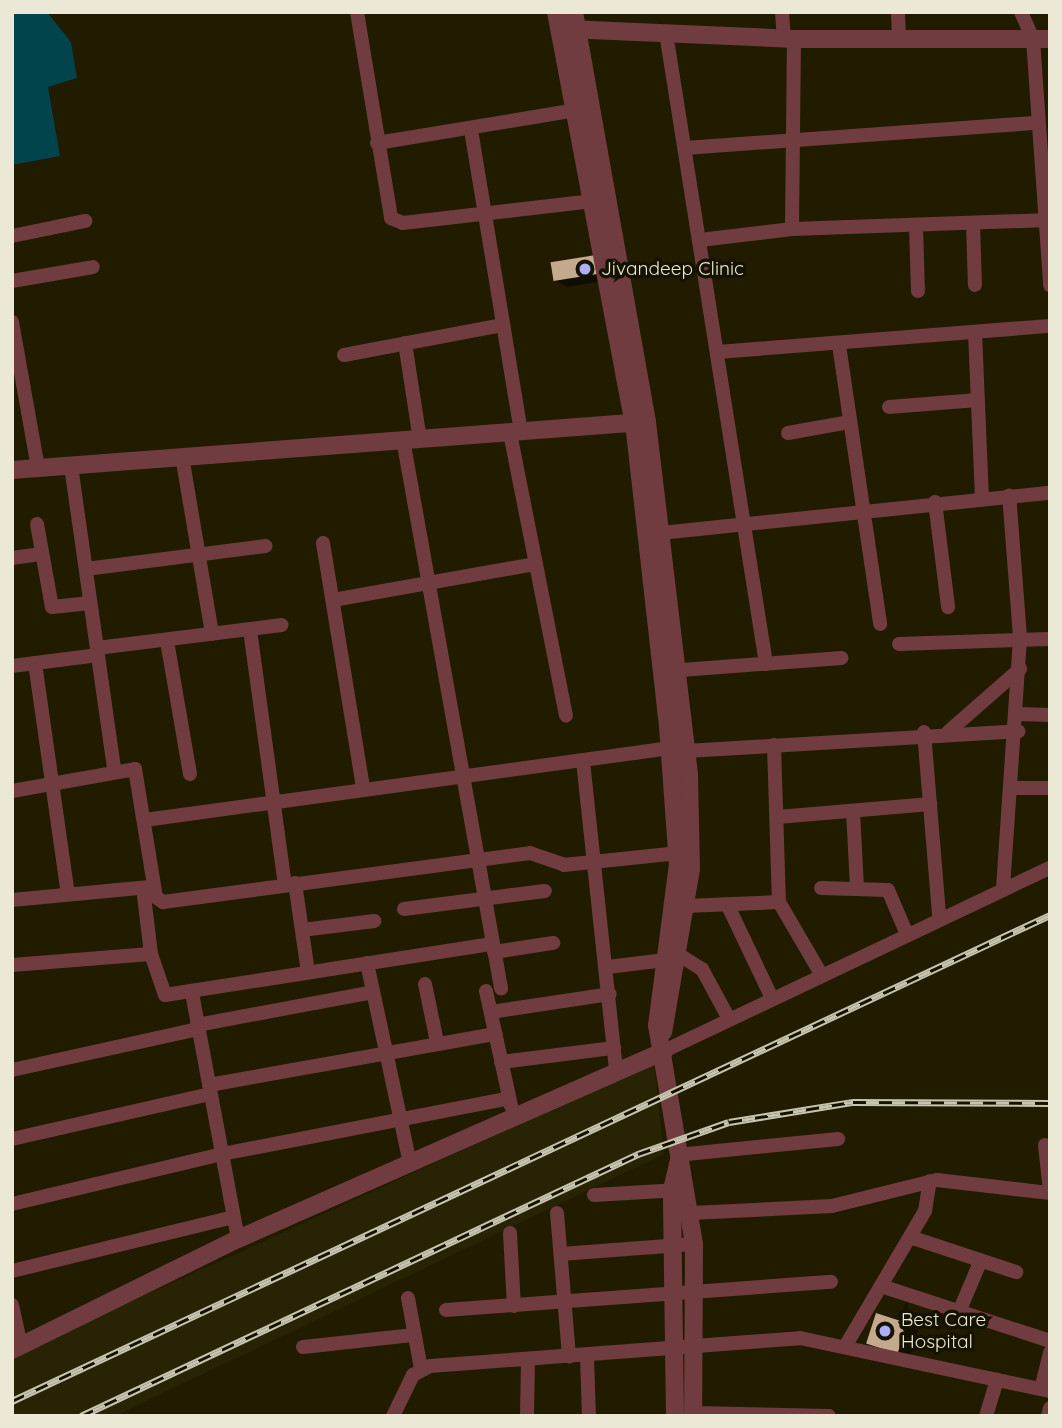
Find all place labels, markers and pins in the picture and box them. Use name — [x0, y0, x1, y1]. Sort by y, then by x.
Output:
place label: Jivandeep Clinic — [601, 258, 744, 280]
marker: Jivandeep Clinic — [575, 259, 595, 279]
place label: Best Care Hospital — [901, 1309, 986, 1353]
marker: Best Care Hospital — [875, 1321, 895, 1341]

